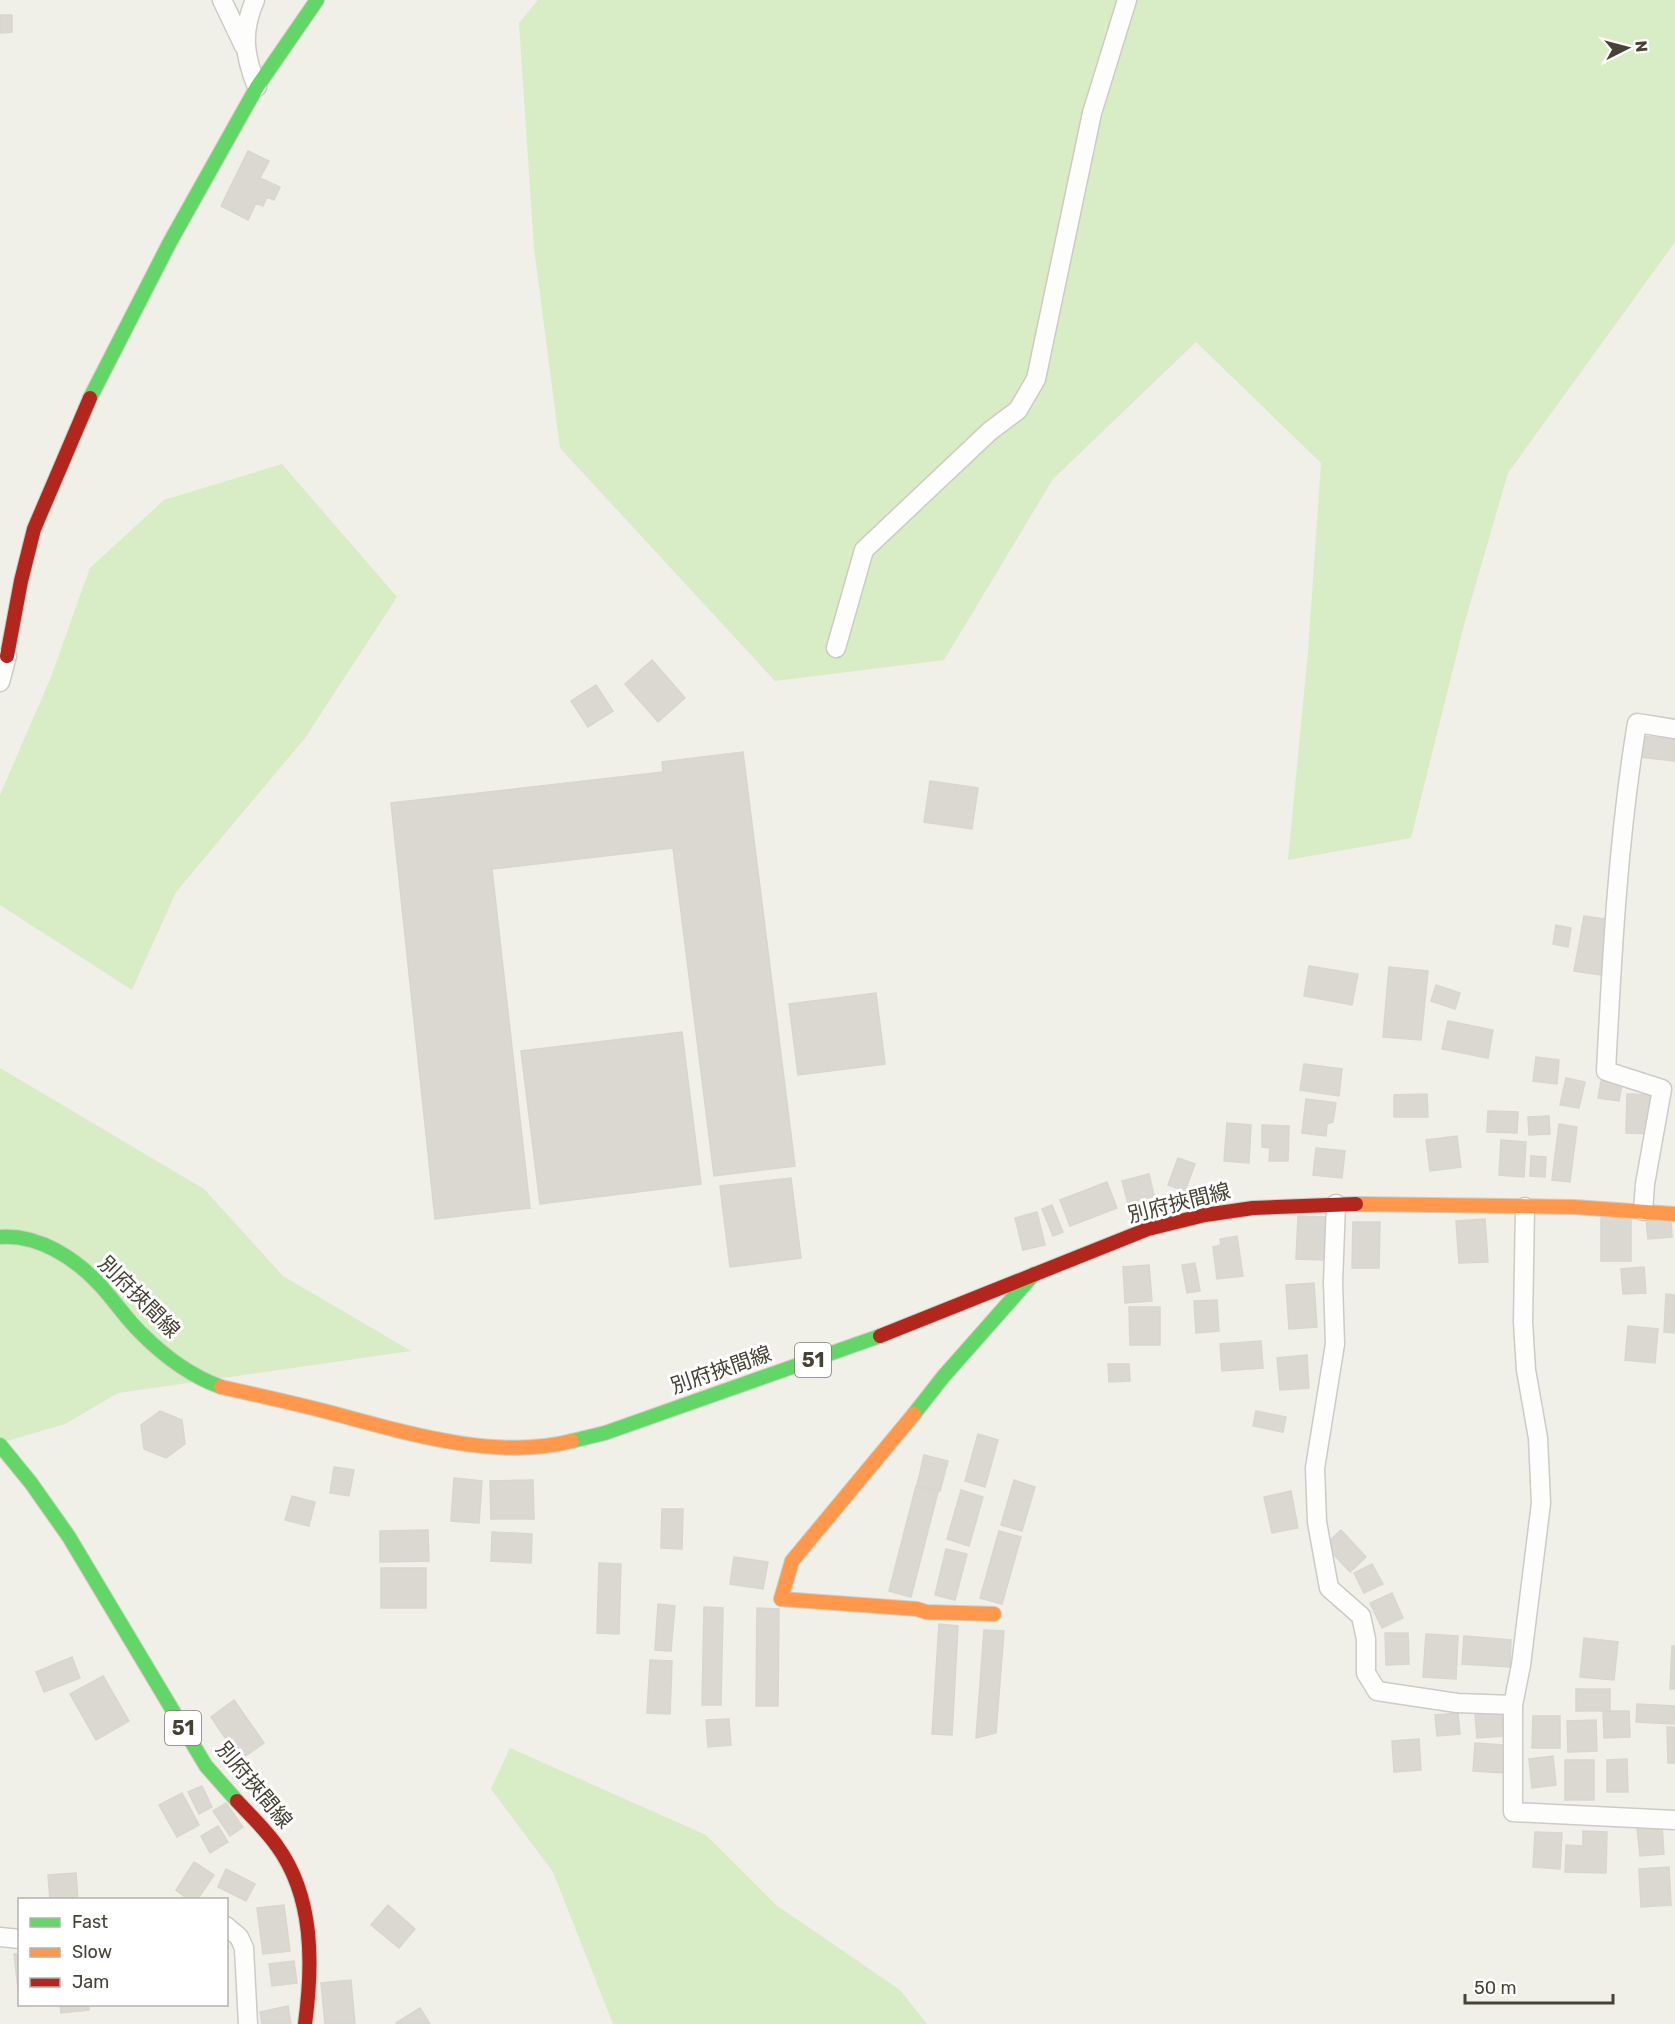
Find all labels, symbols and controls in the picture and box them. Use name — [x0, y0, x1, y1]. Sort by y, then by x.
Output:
north arrow — [1597, 18, 1657, 78]
text: N — [1631, 40, 1651, 53]
street label: 別府挾間線 — [1125, 1178, 1233, 1227]
street label: 別府挾間線 — [93, 1251, 185, 1343]
street label: 別府挾間線 — [667, 1341, 775, 1398]
road number: 51 — [795, 1343, 831, 1377]
road number: 51 — [165, 1711, 201, 1745]
street label: 別府挾間線 — [211, 1736, 298, 1833]
legend — [18, 1898, 228, 2006]
text: Fast — [72, 1911, 108, 1933]
text: Slow — [72, 1941, 112, 1963]
scale bar — [1465, 1967, 1614, 2005]
text: Jam — [72, 1971, 109, 1993]
text: 50 m — [1474, 1977, 1517, 1999]

